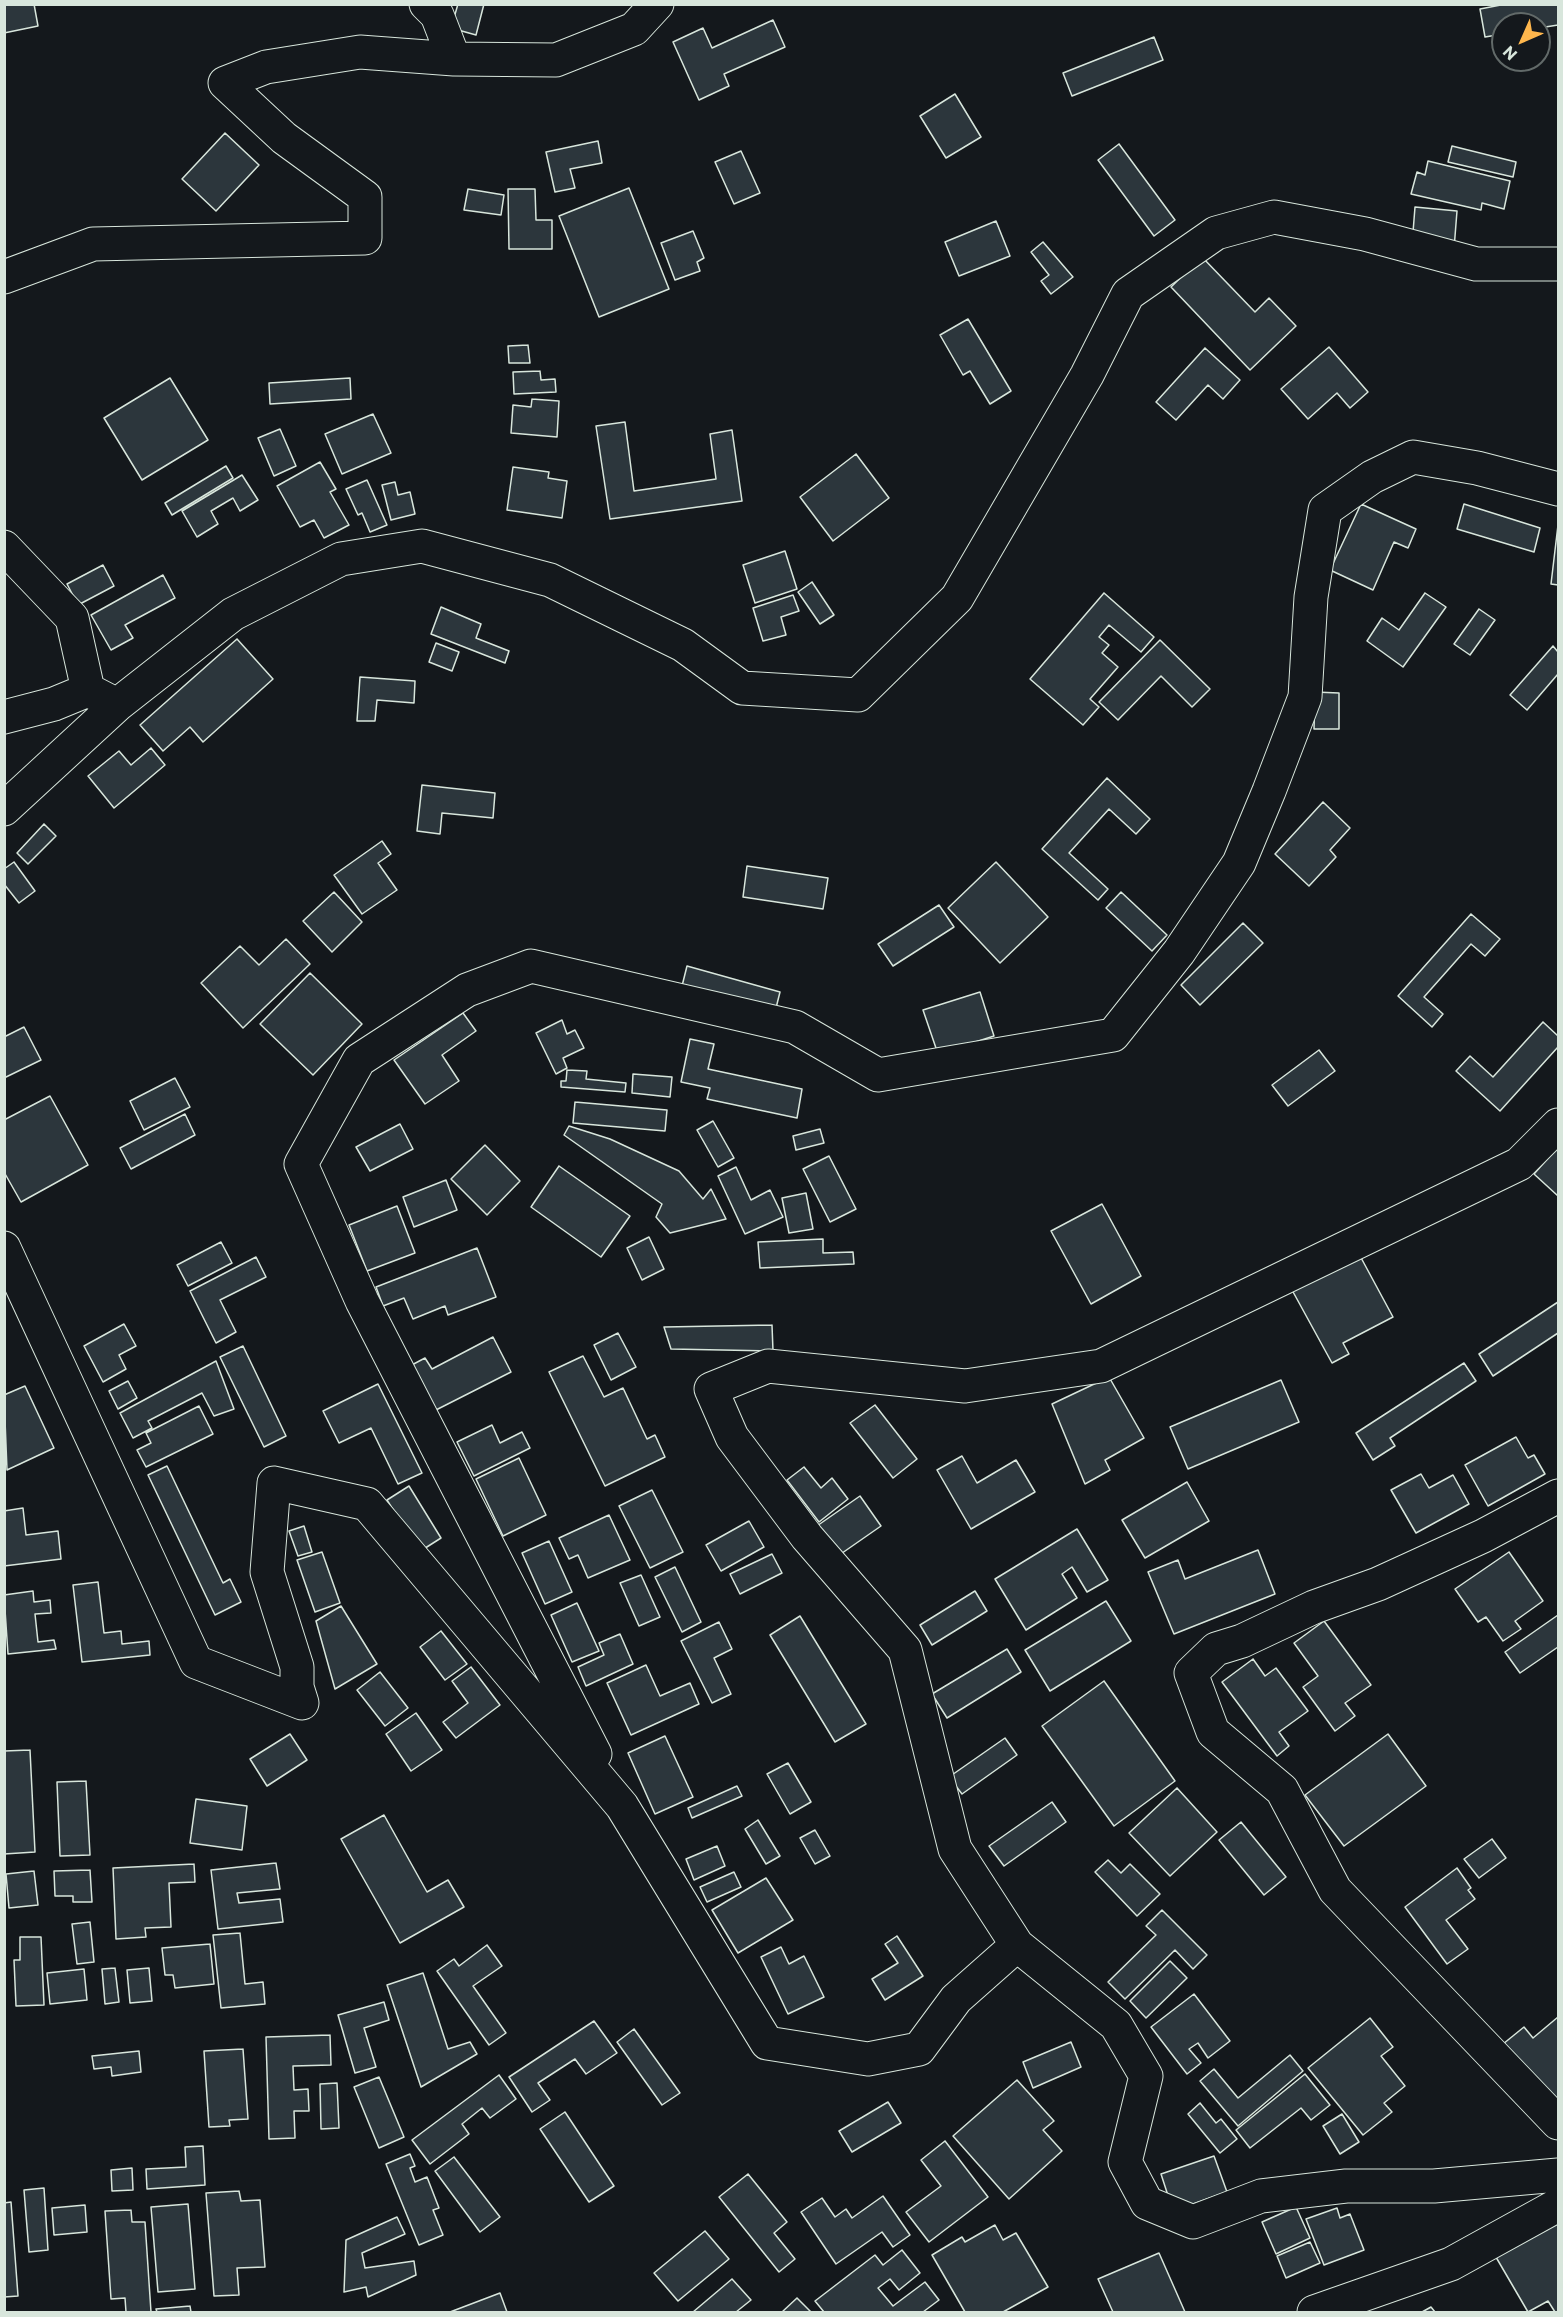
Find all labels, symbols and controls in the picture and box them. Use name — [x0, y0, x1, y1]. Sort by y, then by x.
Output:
north arrow — [1491, 12, 1551, 72]
text: N — [1498, 43, 1520, 65]

